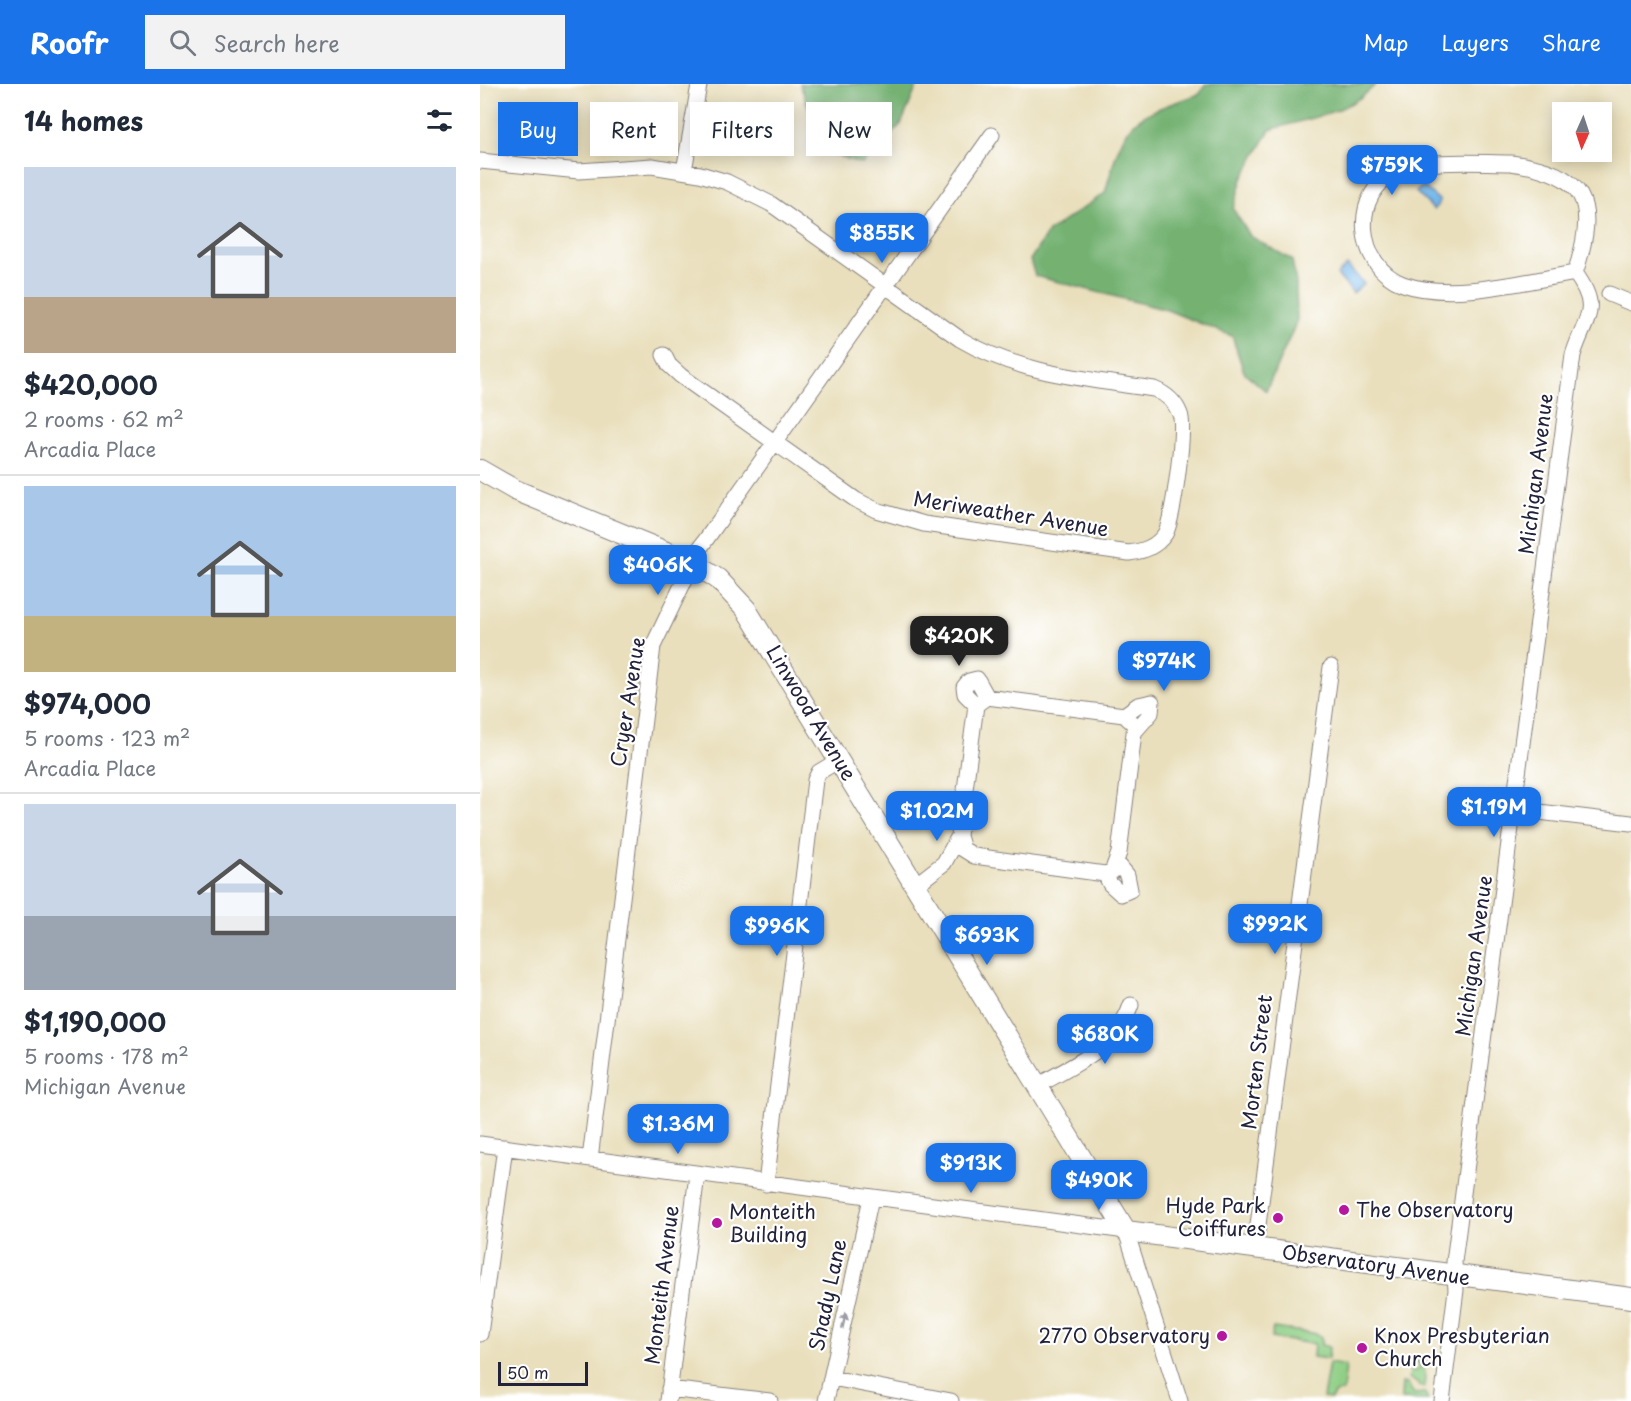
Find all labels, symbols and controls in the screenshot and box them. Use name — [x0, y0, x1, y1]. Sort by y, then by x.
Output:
search box — [145, 15, 565, 69]
text: Roofr — [30, 21, 109, 64]
icon: search — [166, 26, 199, 59]
text: Search here — [214, 26, 339, 59]
text: Map — [1364, 26, 1408, 58]
text: Layers — [1441, 26, 1509, 58]
text: Share — [1542, 26, 1601, 58]
text: 14 homes — [24, 101, 143, 140]
chip: Buy — [498, 102, 578, 156]
chip: Rent — [590, 102, 678, 156]
chip: Filters — [690, 102, 794, 156]
chip: New — [806, 102, 892, 156]
north arrow — [1552, 102, 1612, 162]
map controls — [1552, 102, 1612, 162]
icon: filters — [423, 104, 456, 137]
pin: $759K — [1350, 145, 1434, 196]
text: $759K — [1361, 149, 1423, 179]
icon: home — [186, 206, 294, 314]
pin: $855K — [840, 213, 924, 264]
text: $855K — [849, 217, 915, 247]
text: $420,000 — [24, 365, 158, 404]
street label: Michigan Avenue — [1510, 392, 1560, 556]
text: 2 rooms · 62 m² — [24, 404, 184, 434]
text: Arcadia Place — [24, 434, 156, 464]
street label: Meriweather Avenue — [911, 483, 1111, 543]
icon: home — [186, 525, 294, 633]
pin: $406K — [616, 545, 700, 596]
text: $406K — [623, 549, 693, 579]
pin: $420K — [917, 616, 1001, 667]
text: $420K — [924, 620, 994, 650]
street label: Cryer Avenue — [602, 635, 652, 769]
street label: Linwood Avenue — [759, 639, 864, 786]
pin: $974K — [1122, 641, 1206, 692]
text: $974K — [1132, 645, 1196, 675]
text: $974,000 — [24, 684, 151, 723]
text: 5 rooms · 123 m² — [24, 723, 190, 753]
text: Arcadia Place — [24, 753, 156, 783]
pin: $1.19M — [1445, 787, 1543, 838]
pin: $1.02M — [888, 791, 986, 842]
text: $1.19M — [1461, 791, 1527, 821]
text: $1.02M — [900, 795, 974, 825]
icon: home — [186, 843, 294, 951]
street label: Michigan Avenue — [1447, 874, 1499, 1038]
pin: $992K — [1233, 904, 1317, 955]
pin: $996K — [735, 906, 819, 957]
text: $992K — [1242, 908, 1308, 938]
text: $996K — [744, 910, 810, 940]
pin: $693K — [945, 915, 1029, 966]
text: $693K — [955, 919, 1019, 949]
street label: Morten Street — [1233, 993, 1279, 1131]
text: $1,190,000 — [24, 1002, 166, 1041]
pin: $680K — [1063, 1014, 1147, 1065]
text: $680K — [1071, 1018, 1139, 1048]
text: 5 rooms · 178 m² — [24, 1041, 189, 1071]
text: Michigan Avenue — [24, 1071, 186, 1101]
pin: $1.36M — [629, 1104, 727, 1155]
text: $1.36M — [642, 1108, 714, 1138]
pin: $913K — [929, 1143, 1013, 1194]
text: $913K — [940, 1147, 1002, 1177]
pin: $490K — [1057, 1160, 1141, 1211]
text: $490K — [1065, 1164, 1133, 1194]
place label: Hyde Park Coiffures — [1166, 1190, 1266, 1243]
place label: The Observatory — [1356, 1194, 1514, 1224]
place label: Monteith Building — [729, 1196, 816, 1249]
marker: The Observatory — [1337, 1203, 1351, 1217]
street label: Monteith Avenue — [636, 1204, 686, 1366]
marker: Hyde Park Coiffures — [1271, 1211, 1285, 1225]
marker: Monteith Building — [710, 1216, 724, 1230]
street label: Shady Lane — [800, 1236, 854, 1354]
street label: Observatory Avenue — [1280, 1236, 1472, 1292]
one-way arrow — [840, 1311, 849, 1330]
place label: 2770 Observatory — [1038, 1320, 1210, 1350]
place label: Knox Presbyterian Church — [1374, 1320, 1550, 1373]
marker: 2770 Observatory — [1215, 1329, 1229, 1343]
marker: Knox Presbyterian Church — [1355, 1341, 1369, 1355]
scale bar — [498, 1359, 588, 1386]
text: 50 m — [507, 1360, 548, 1384]

